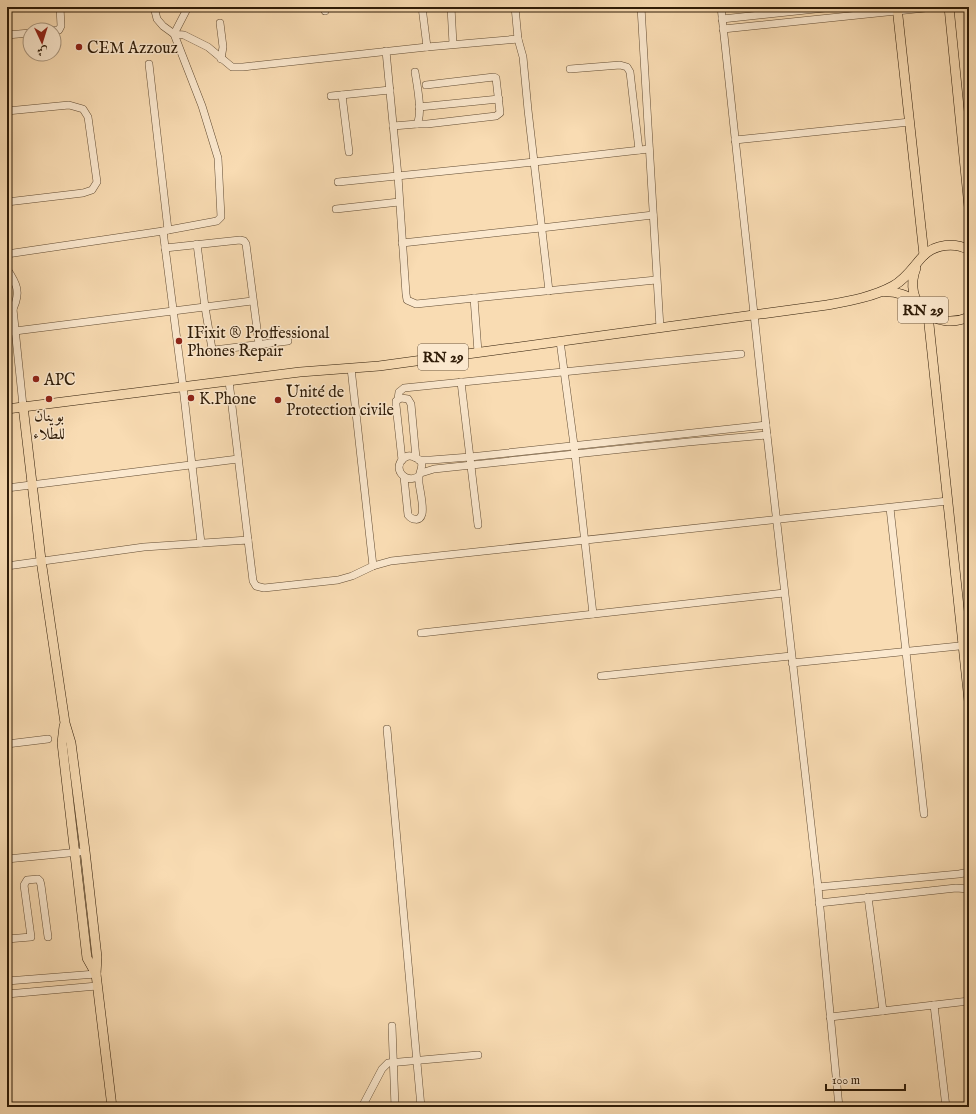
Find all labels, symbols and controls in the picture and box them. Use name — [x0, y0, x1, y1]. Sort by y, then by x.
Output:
north arrow — [22, 22, 62, 62]
place label: CEM Azzouz — [87, 39, 178, 59]
marker: CEM Azzouz — [74, 42, 84, 52]
text: ش — [37, 44, 49, 58]
road number: RN 29 — [898, 297, 948, 323]
place label: IFixit ® Proffessional Phones Repair — [187, 324, 330, 362]
marker: IFixit ® Proffessional Phones Repair — [174, 336, 184, 346]
road number: RN 29 — [418, 344, 468, 370]
place label: APC — [43, 371, 76, 391]
marker: APC — [31, 374, 41, 384]
place label: Unité de Protection civile — [286, 383, 394, 421]
place label: K.Phone — [199, 390, 256, 410]
marker: K.Phone — [186, 393, 196, 403]
marker: بوينان للطلاء — [44, 394, 54, 404]
marker: Unité de Protection civile — [273, 395, 283, 405]
place label: بوينان للطلاء — [33, 407, 65, 445]
scale bar — [826, 1066, 905, 1092]
text: 100 m — [832, 1073, 860, 1088]

